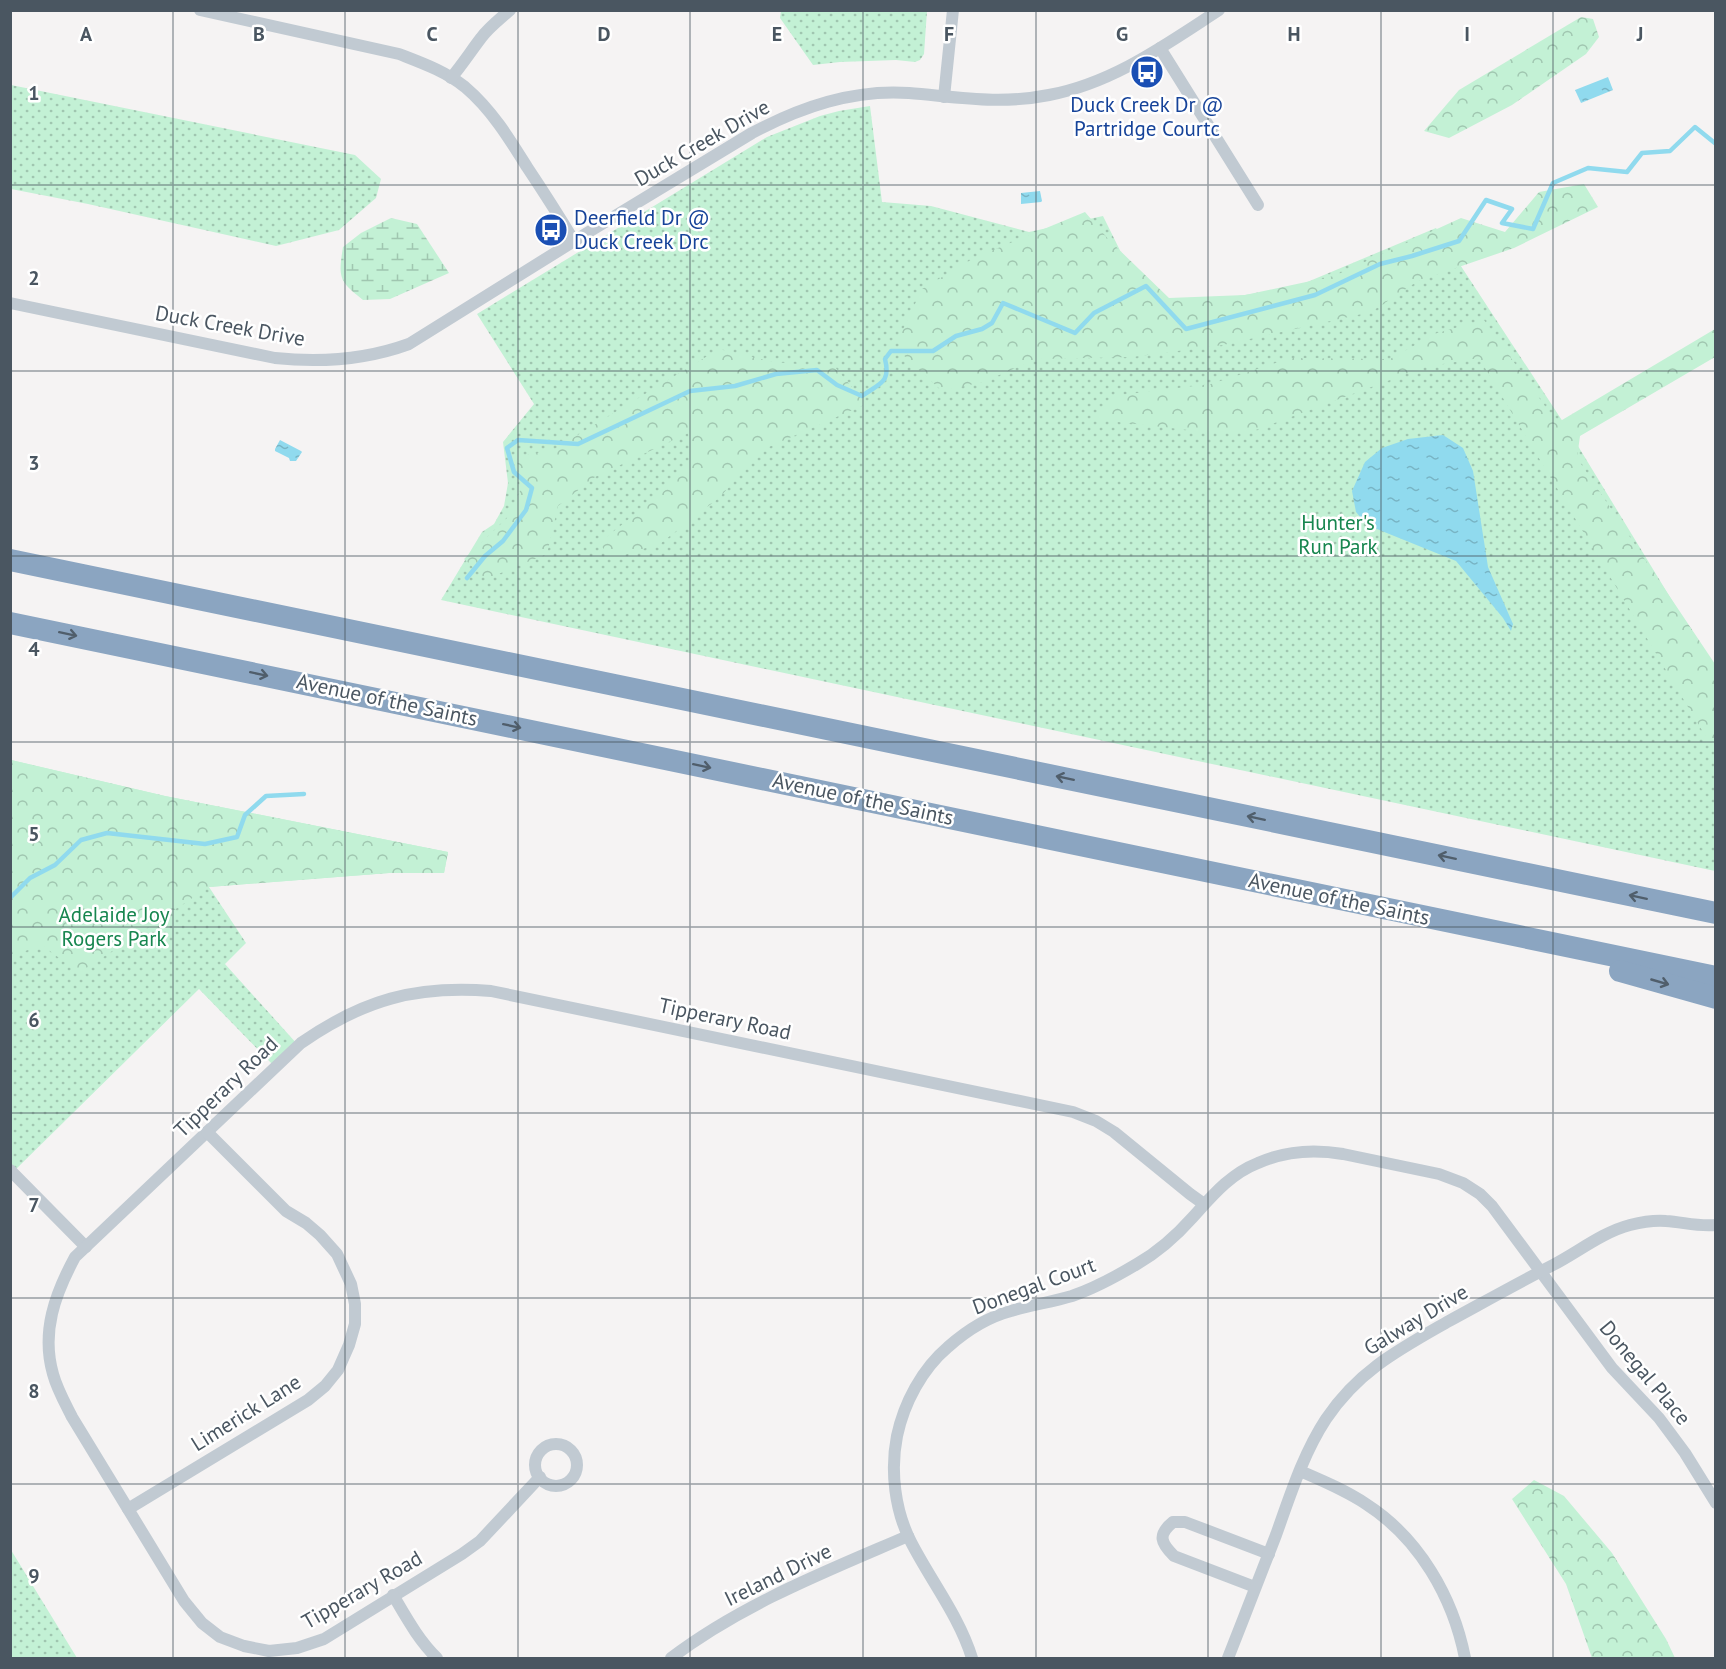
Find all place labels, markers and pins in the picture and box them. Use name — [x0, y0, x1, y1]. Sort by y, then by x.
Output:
bus stop icon: Duck Creek Dr @ Partridge Courtc — [1129, 54, 1165, 90]
place label: Duck Creek Dr @ Partridge Courtc — [1070, 91, 1224, 142]
place label: Deerfield Dr @ Duck Creek Drc — [574, 204, 710, 255]
bus stop icon: Deerfield Dr @ Duck Creek Drc — [533, 212, 569, 248]

